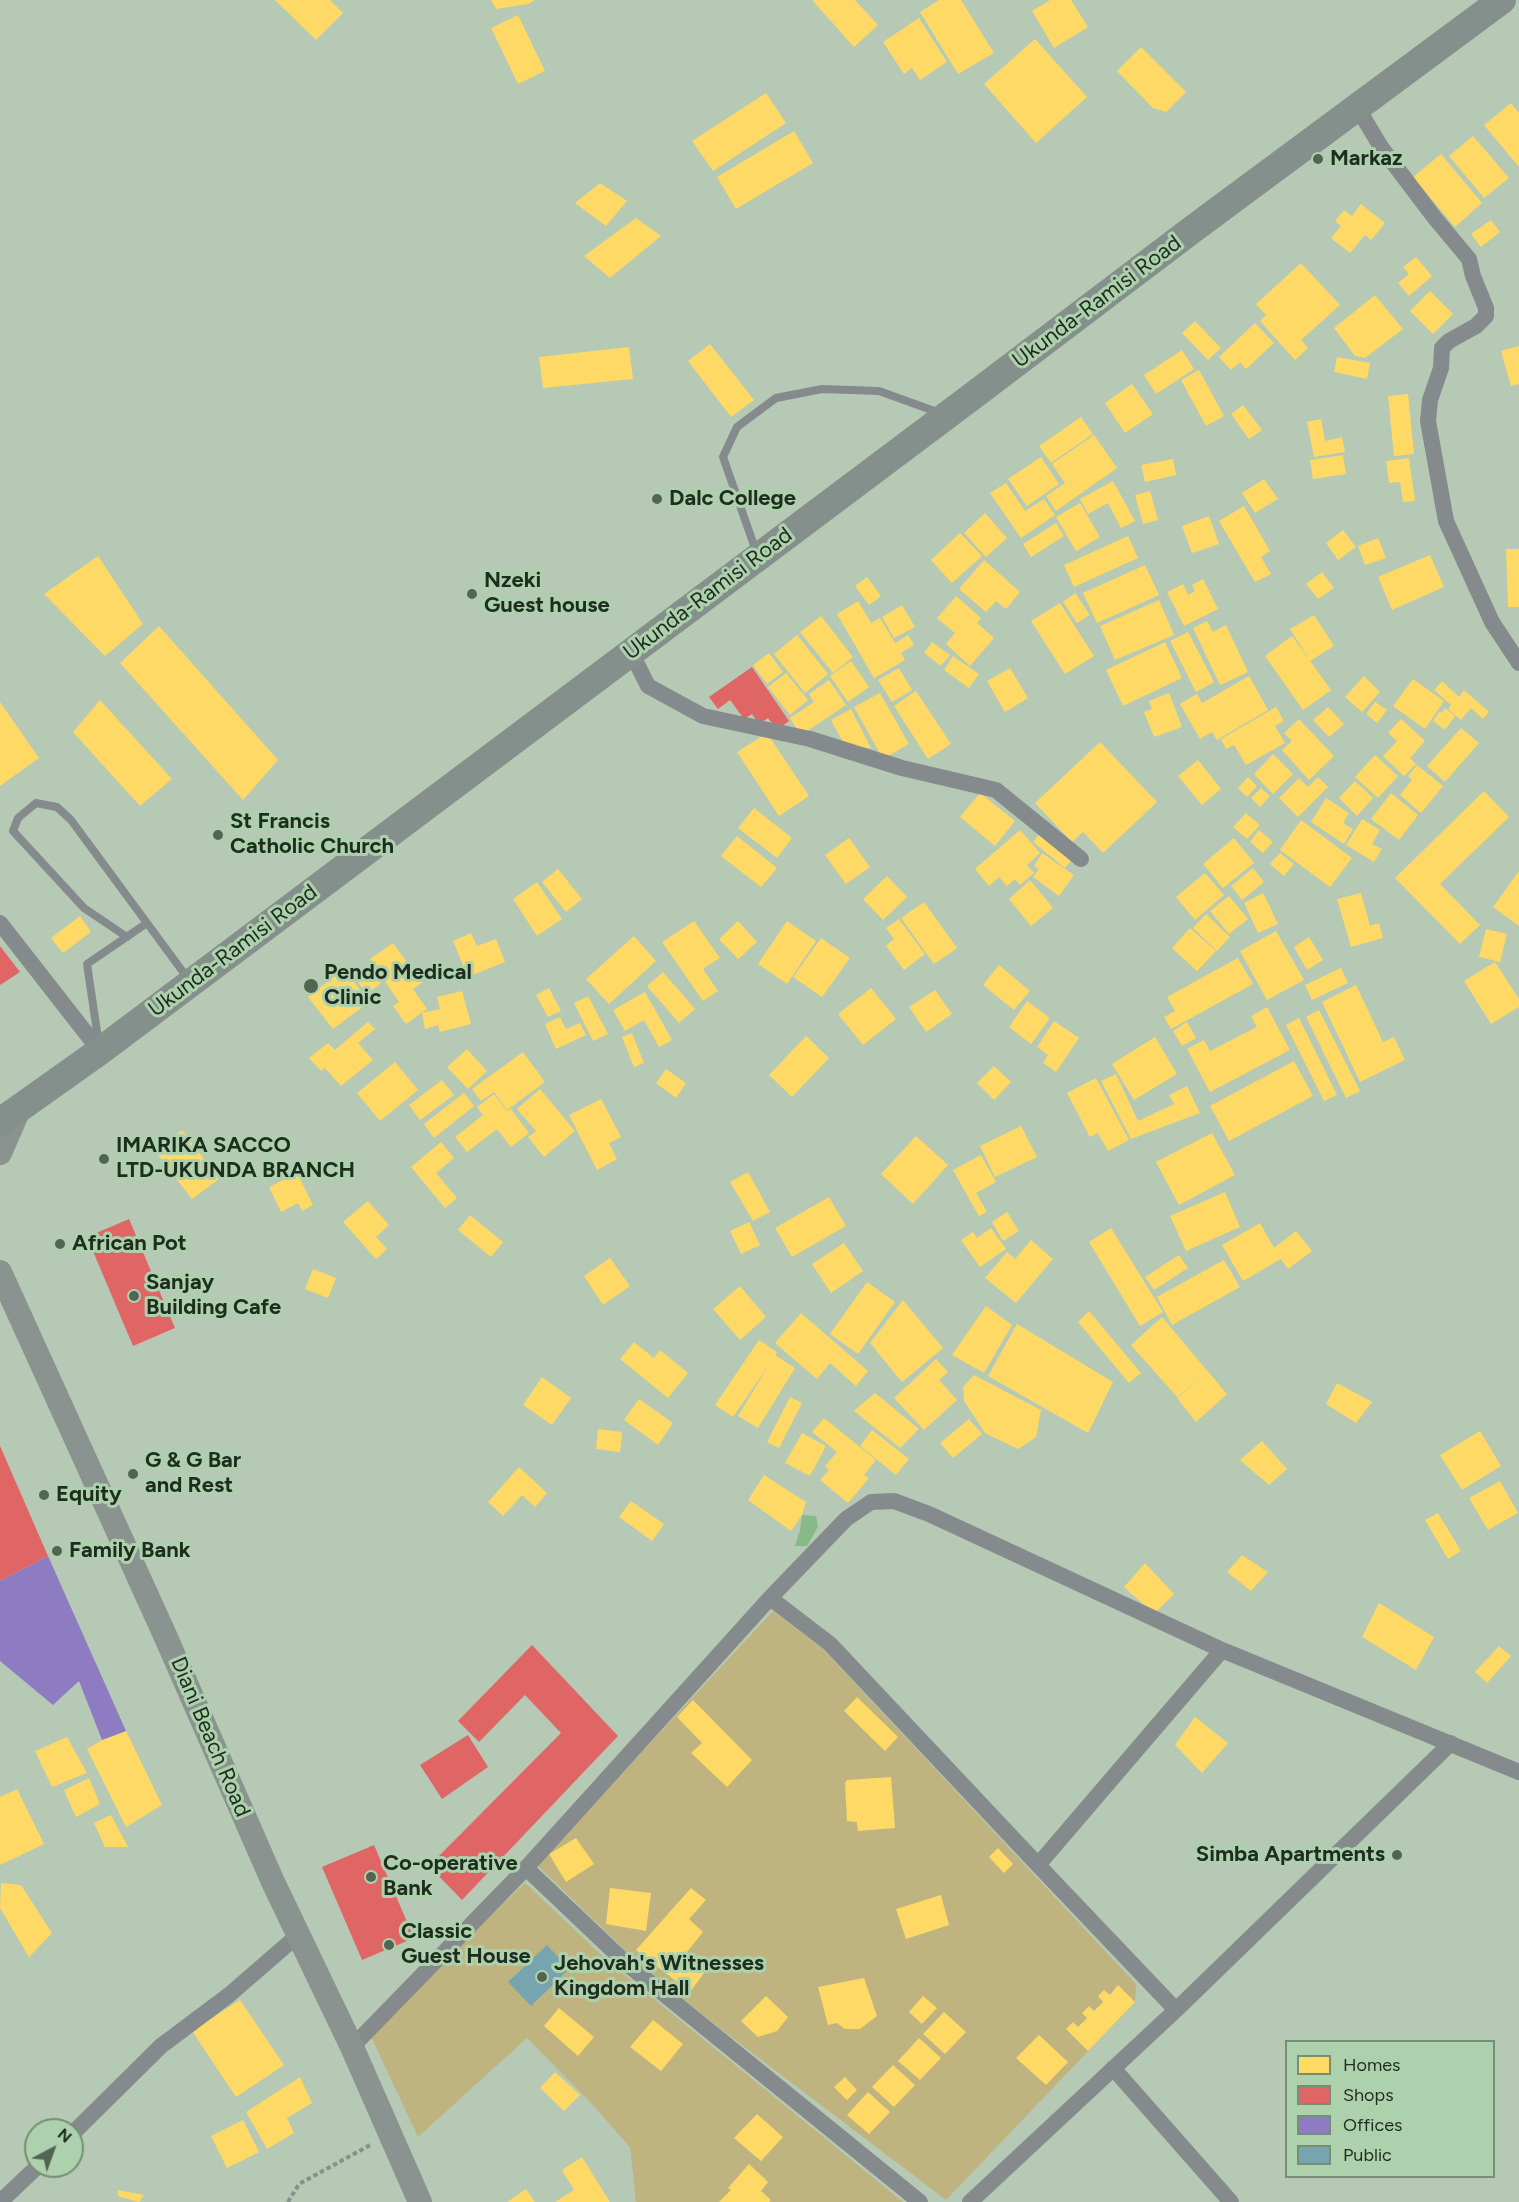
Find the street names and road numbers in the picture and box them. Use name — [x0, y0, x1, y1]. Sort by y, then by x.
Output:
street label: Ukunda-Ramisi Road — [1007, 230, 1187, 374]
street label: Ukunda-Ramisi Road — [618, 522, 798, 666]
street label: Ukunda-Ramisi Road — [143, 879, 323, 1023]
street label: Diani Beach Road — [164, 1653, 256, 1821]

